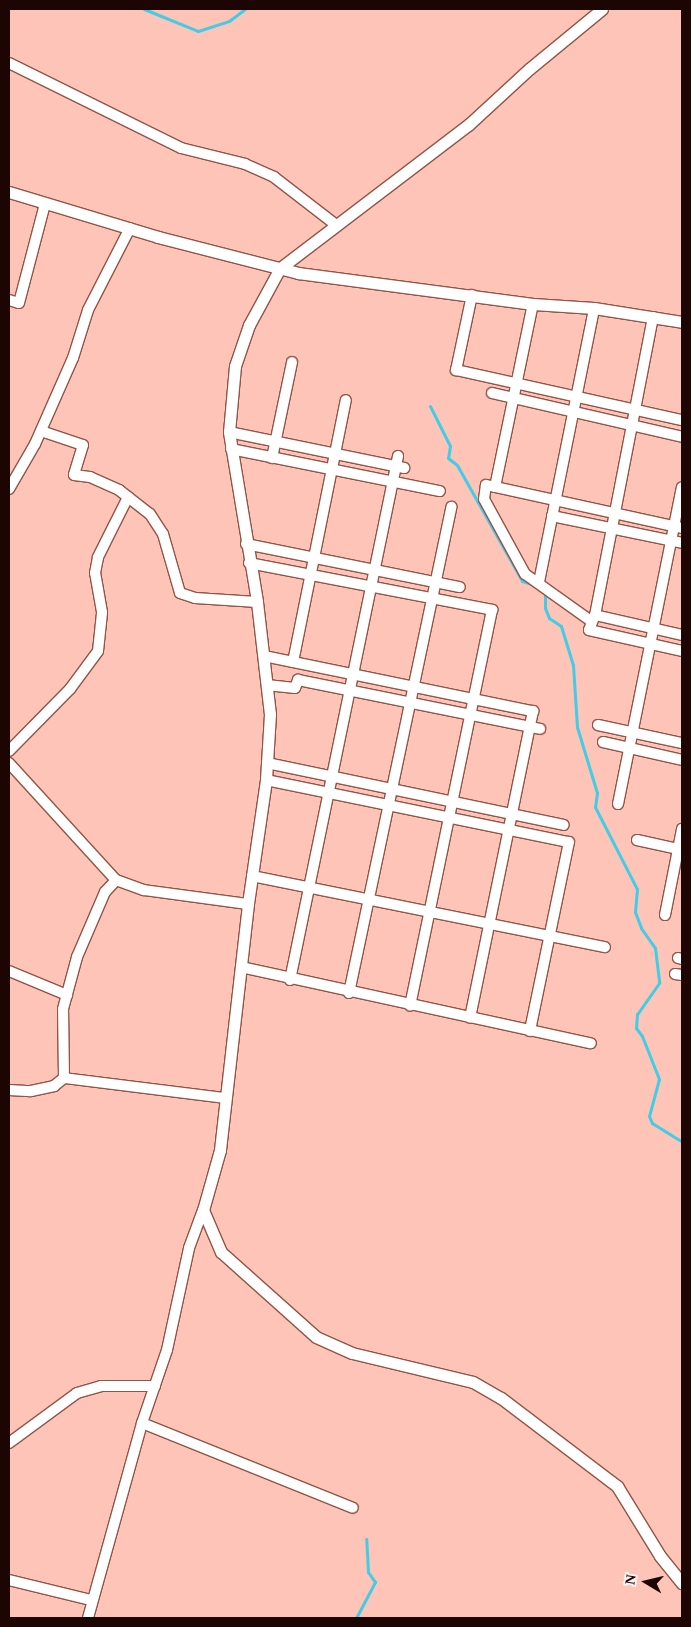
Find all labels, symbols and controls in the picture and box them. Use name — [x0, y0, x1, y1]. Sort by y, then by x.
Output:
north arrow — [621, 1557, 671, 1607]
text: N — [622, 1573, 639, 1586]

